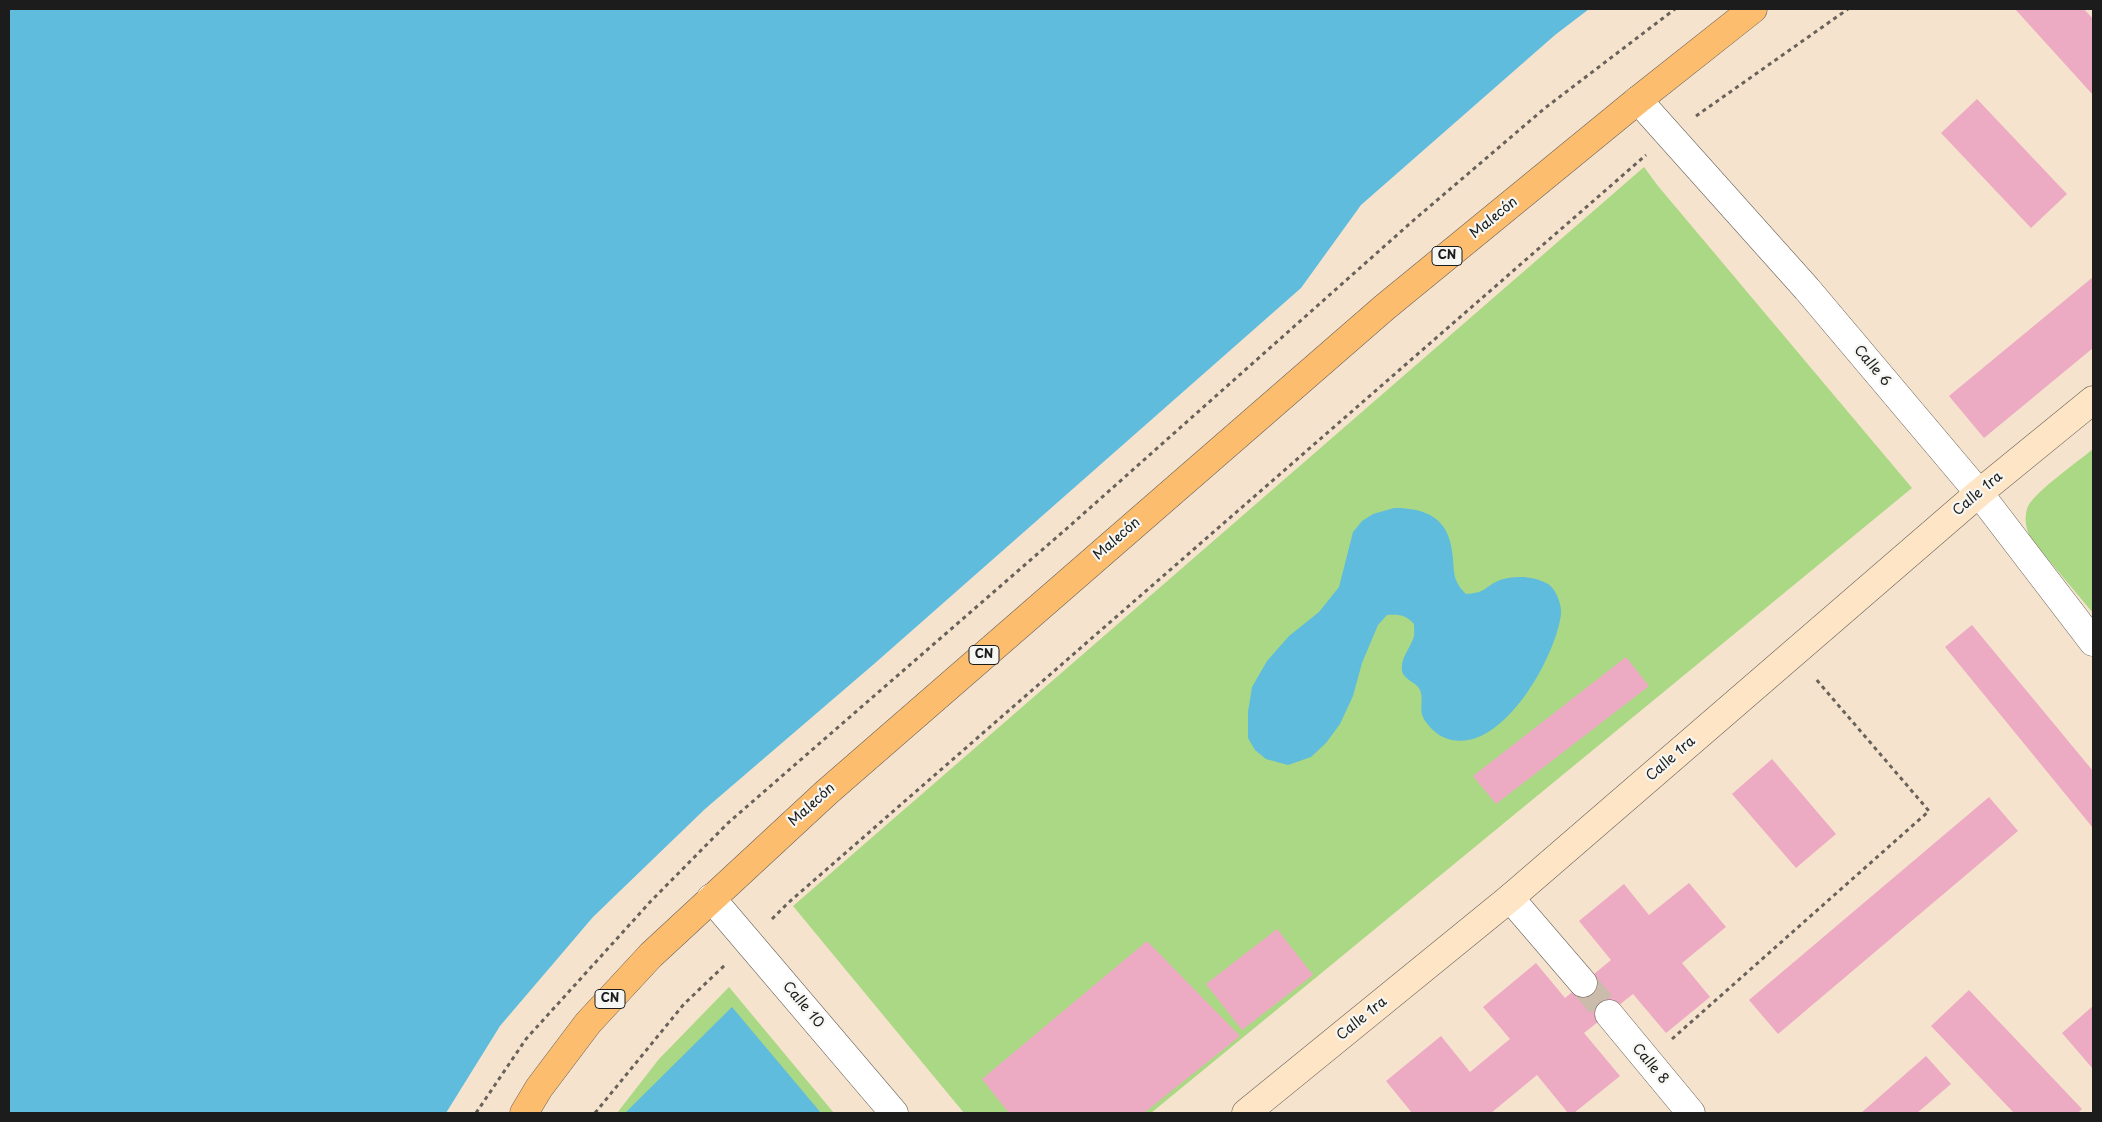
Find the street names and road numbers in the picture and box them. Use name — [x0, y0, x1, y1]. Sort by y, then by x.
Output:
street label: Malecón — [1467, 194, 1521, 242]
road number: CN — [1432, 247, 1462, 266]
street label: Calle 6 — [1850, 342, 1894, 390]
street label: Calle 1ra — [1950, 468, 2006, 520]
street label: Malecón — [1090, 514, 1144, 564]
road number: CN — [969, 646, 999, 664]
street label: Calle 1ra — [1643, 733, 1699, 785]
street label: Malecón — [785, 780, 839, 830]
street label: Calle 10 — [779, 978, 827, 1032]
road number: CN — [595, 990, 625, 1009]
street label: Calle 1ra — [1333, 994, 1391, 1044]
street label: Calle 8 — [1628, 1040, 1672, 1088]

